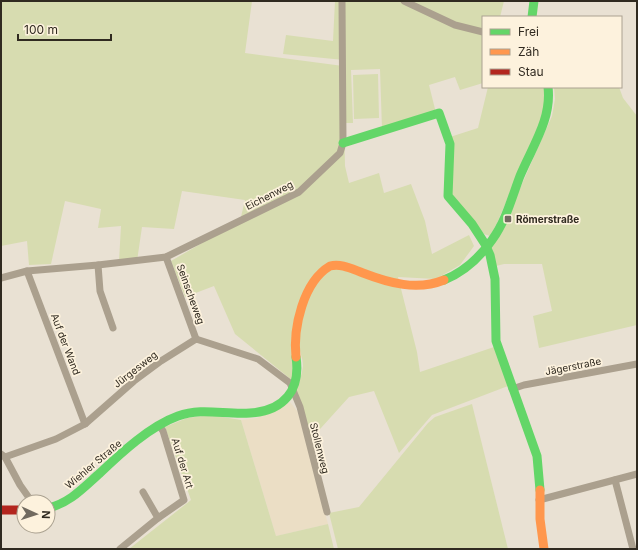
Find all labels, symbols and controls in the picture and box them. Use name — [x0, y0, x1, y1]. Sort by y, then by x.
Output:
scale bar — [18, 16, 111, 42]
legend — [482, 16, 622, 88]
text: 100 m — [24, 22, 58, 37]
text: Frei — [518, 24, 539, 39]
text: Zäh — [518, 44, 539, 59]
text: Stau — [518, 64, 544, 79]
street label: Eichenweg — [243, 178, 295, 212]
place label: Römerstraße — [516, 213, 579, 225]
marker: Römerstraße — [503, 214, 513, 224]
street label: Seinscheweg — [175, 262, 207, 326]
street label: Auf der Wand — [49, 312, 83, 376]
street label: Jürgesweg — [111, 348, 159, 390]
street label: Jägerstraße — [544, 355, 602, 377]
street label: Stollenweg — [308, 421, 332, 475]
street label: Auf der Art — [170, 436, 197, 490]
street label: Wiehler Straße — [62, 437, 124, 491]
north arrow — [16, 494, 56, 534]
text: N — [39, 510, 53, 519]

